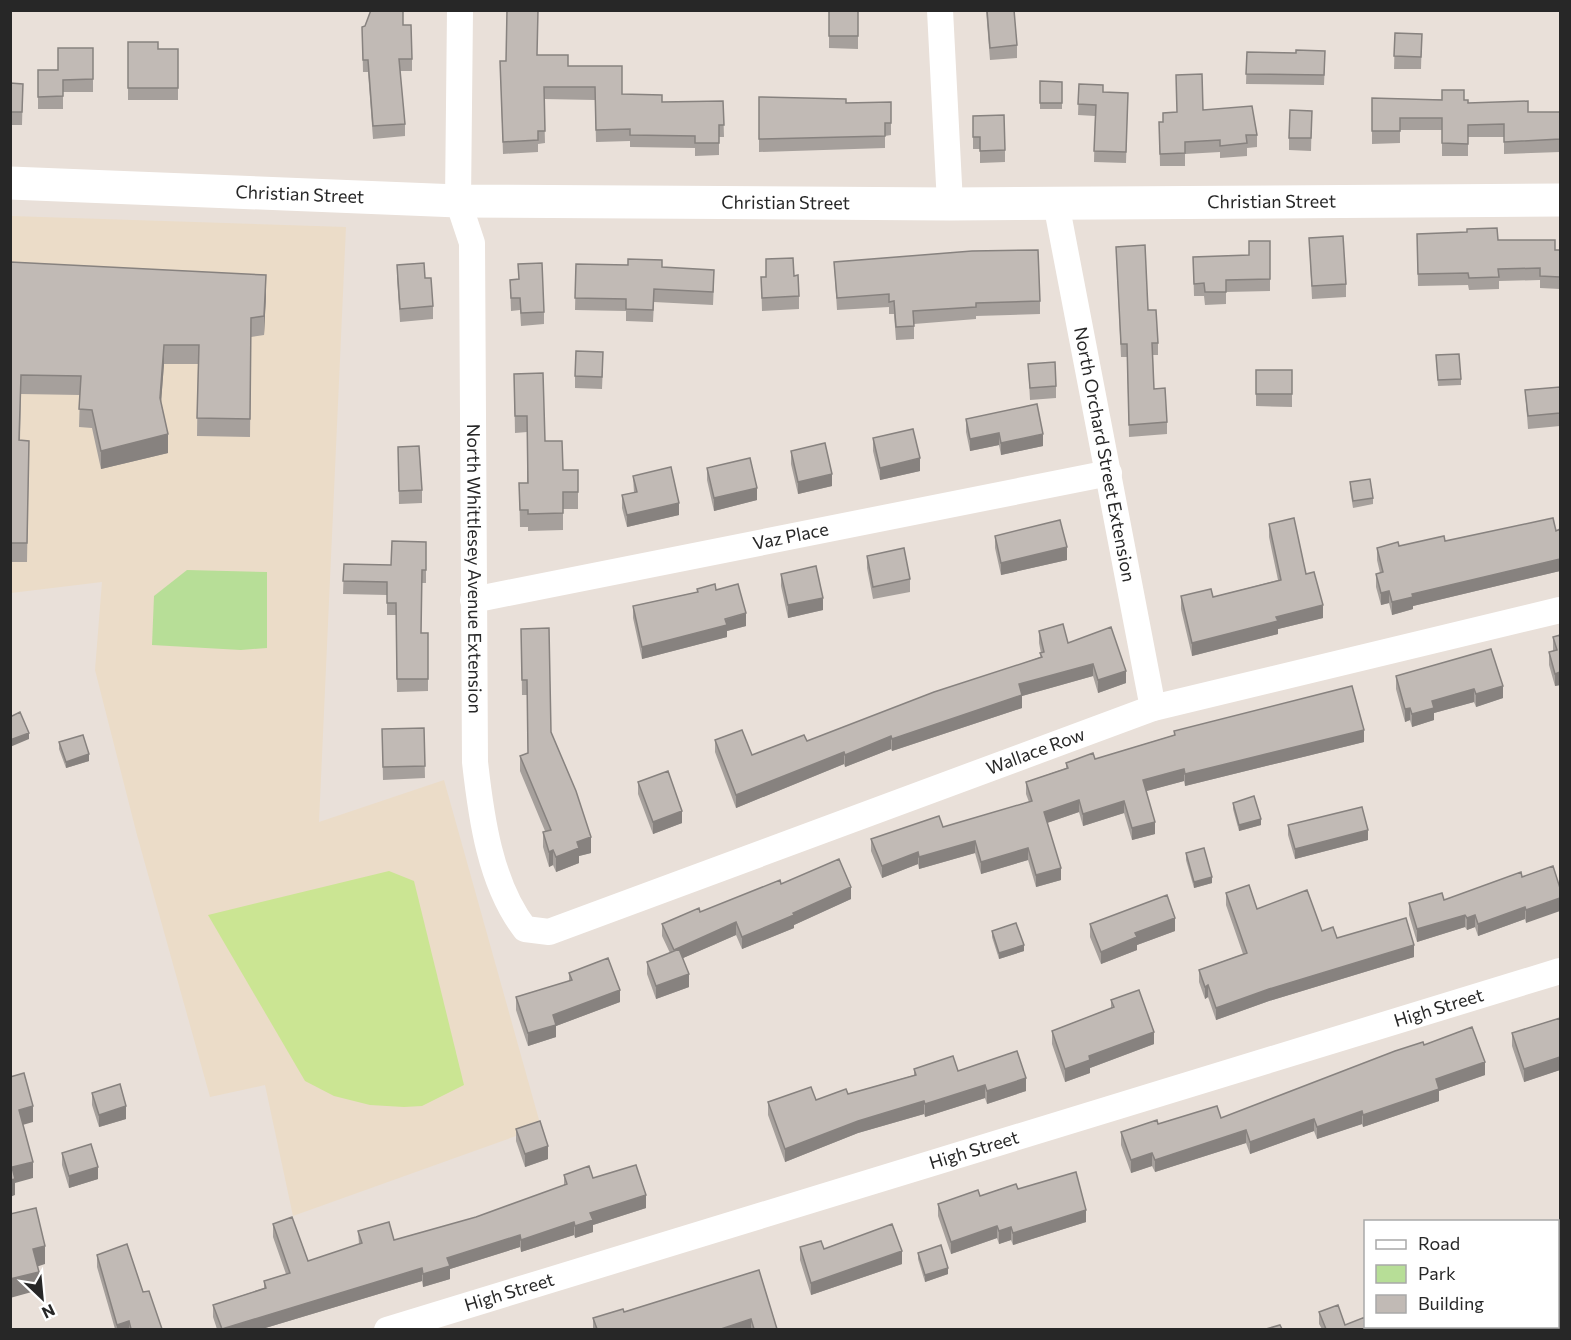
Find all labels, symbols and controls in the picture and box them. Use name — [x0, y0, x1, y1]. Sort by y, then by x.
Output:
street label: Christian Street — [235, 180, 365, 207]
street label: Christian Street — [1207, 189, 1336, 212]
street label: Christian Street — [721, 191, 850, 213]
street label: North Orchard Street Extension — [1070, 325, 1141, 584]
street label: North Whittlesey Avenue Extension — [463, 424, 487, 714]
street label: Vaz Place — [751, 517, 830, 554]
street label: Wallace Row — [983, 722, 1088, 779]
street label: High Street — [1391, 983, 1486, 1031]
street label: High Street — [926, 1125, 1021, 1173]
legend — [1364, 1220, 1559, 1328]
text: Road — [1418, 1232, 1460, 1254]
text: Park — [1418, 1262, 1456, 1284]
north arrow — [12, 1268, 72, 1328]
street label: High Street — [462, 1268, 557, 1316]
text: Building — [1418, 1292, 1484, 1314]
text: N — [39, 1301, 58, 1323]

